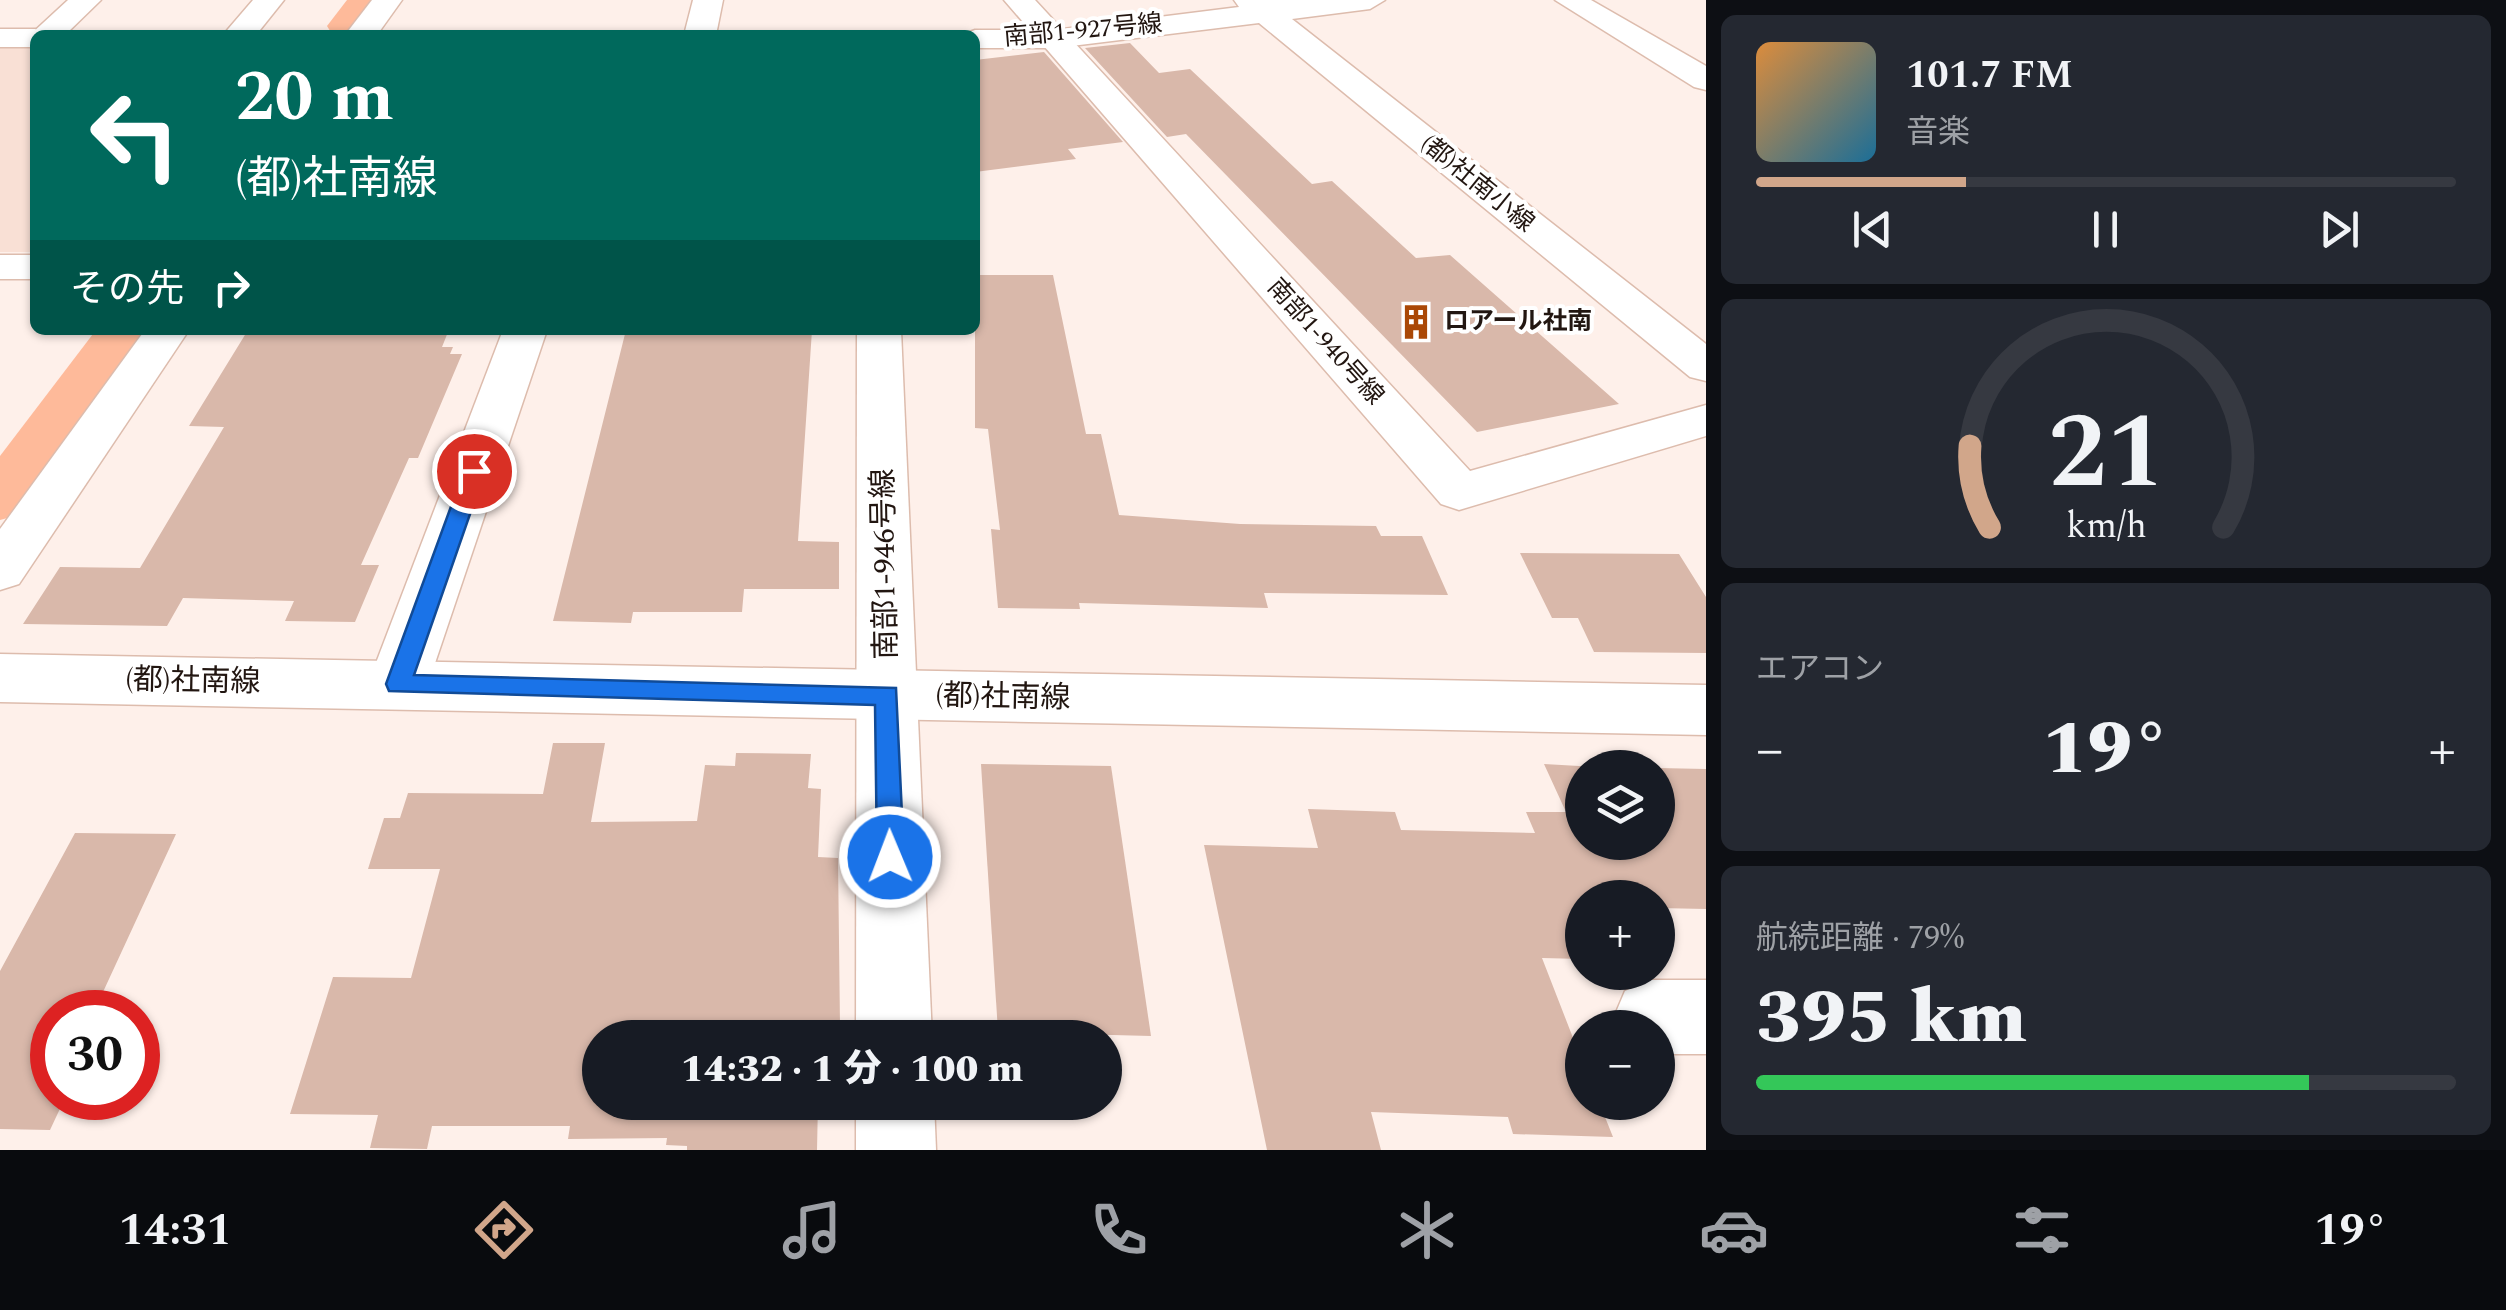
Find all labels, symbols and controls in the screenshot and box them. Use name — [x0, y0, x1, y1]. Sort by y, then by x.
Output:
street label: 南部1-927号線 — [1002, 5, 1164, 57]
text: 20 m — [235, 45, 394, 151]
text: 101.7 FM — [1906, 47, 2073, 105]
icon: left — [70, 70, 200, 200]
text: 音楽 — [1906, 108, 1970, 157]
street label: (都)社南小線 — [1412, 126, 1542, 242]
text: (都)社南線 — [235, 145, 438, 214]
icon: previous — [1845, 202, 1900, 257]
icon: pause — [2078, 202, 2133, 257]
icon: next — [2312, 202, 2367, 257]
icon: right — [204, 260, 259, 315]
text: その先 — [70, 261, 184, 319]
street label: 南部1-940号線 — [1258, 270, 1392, 414]
building icon: ロアール社南 — [1397, 303, 1435, 341]
place label: ロアール社南 — [1444, 303, 1593, 341]
text: 21 — [2048, 375, 2164, 533]
pin — [432, 429, 517, 514]
icon: arrive — [447, 444, 502, 499]
street label: 南部1-946号線 — [860, 468, 910, 660]
text: km/h — [2066, 499, 2146, 554]
text: エアコン — [1756, 645, 1884, 694]
street label: (都)社南線 — [125, 657, 261, 705]
street label: (都)社南線 — [935, 673, 1071, 721]
text: 19° — [2042, 693, 2170, 807]
text: − — [1756, 709, 1784, 792]
text: + — [2428, 709, 2456, 792]
map controls — [1565, 750, 1675, 1120]
button: layers — [1565, 750, 1675, 860]
position arrow — [838, 805, 942, 909]
button: + — [1565, 880, 1675, 990]
text: 航続距離 · 79% — [1756, 914, 1964, 963]
text: 395 km — [1756, 962, 2027, 1076]
speed limit sign: 30 — [30, 990, 160, 1120]
button: − — [1565, 1010, 1675, 1120]
text: 14:32 · 1 分 · 100 m — [681, 1041, 1023, 1099]
icon: directions — [469, 1195, 539, 1265]
icon: music — [777, 1195, 847, 1265]
icon: phone — [1084, 1195, 1154, 1265]
icon: climate — [1392, 1195, 1462, 1265]
icon: car — [1699, 1195, 1769, 1265]
icon: filters — [2007, 1195, 2077, 1265]
text: 14:31 — [119, 1196, 232, 1265]
text: 19° — [2314, 1196, 2387, 1265]

